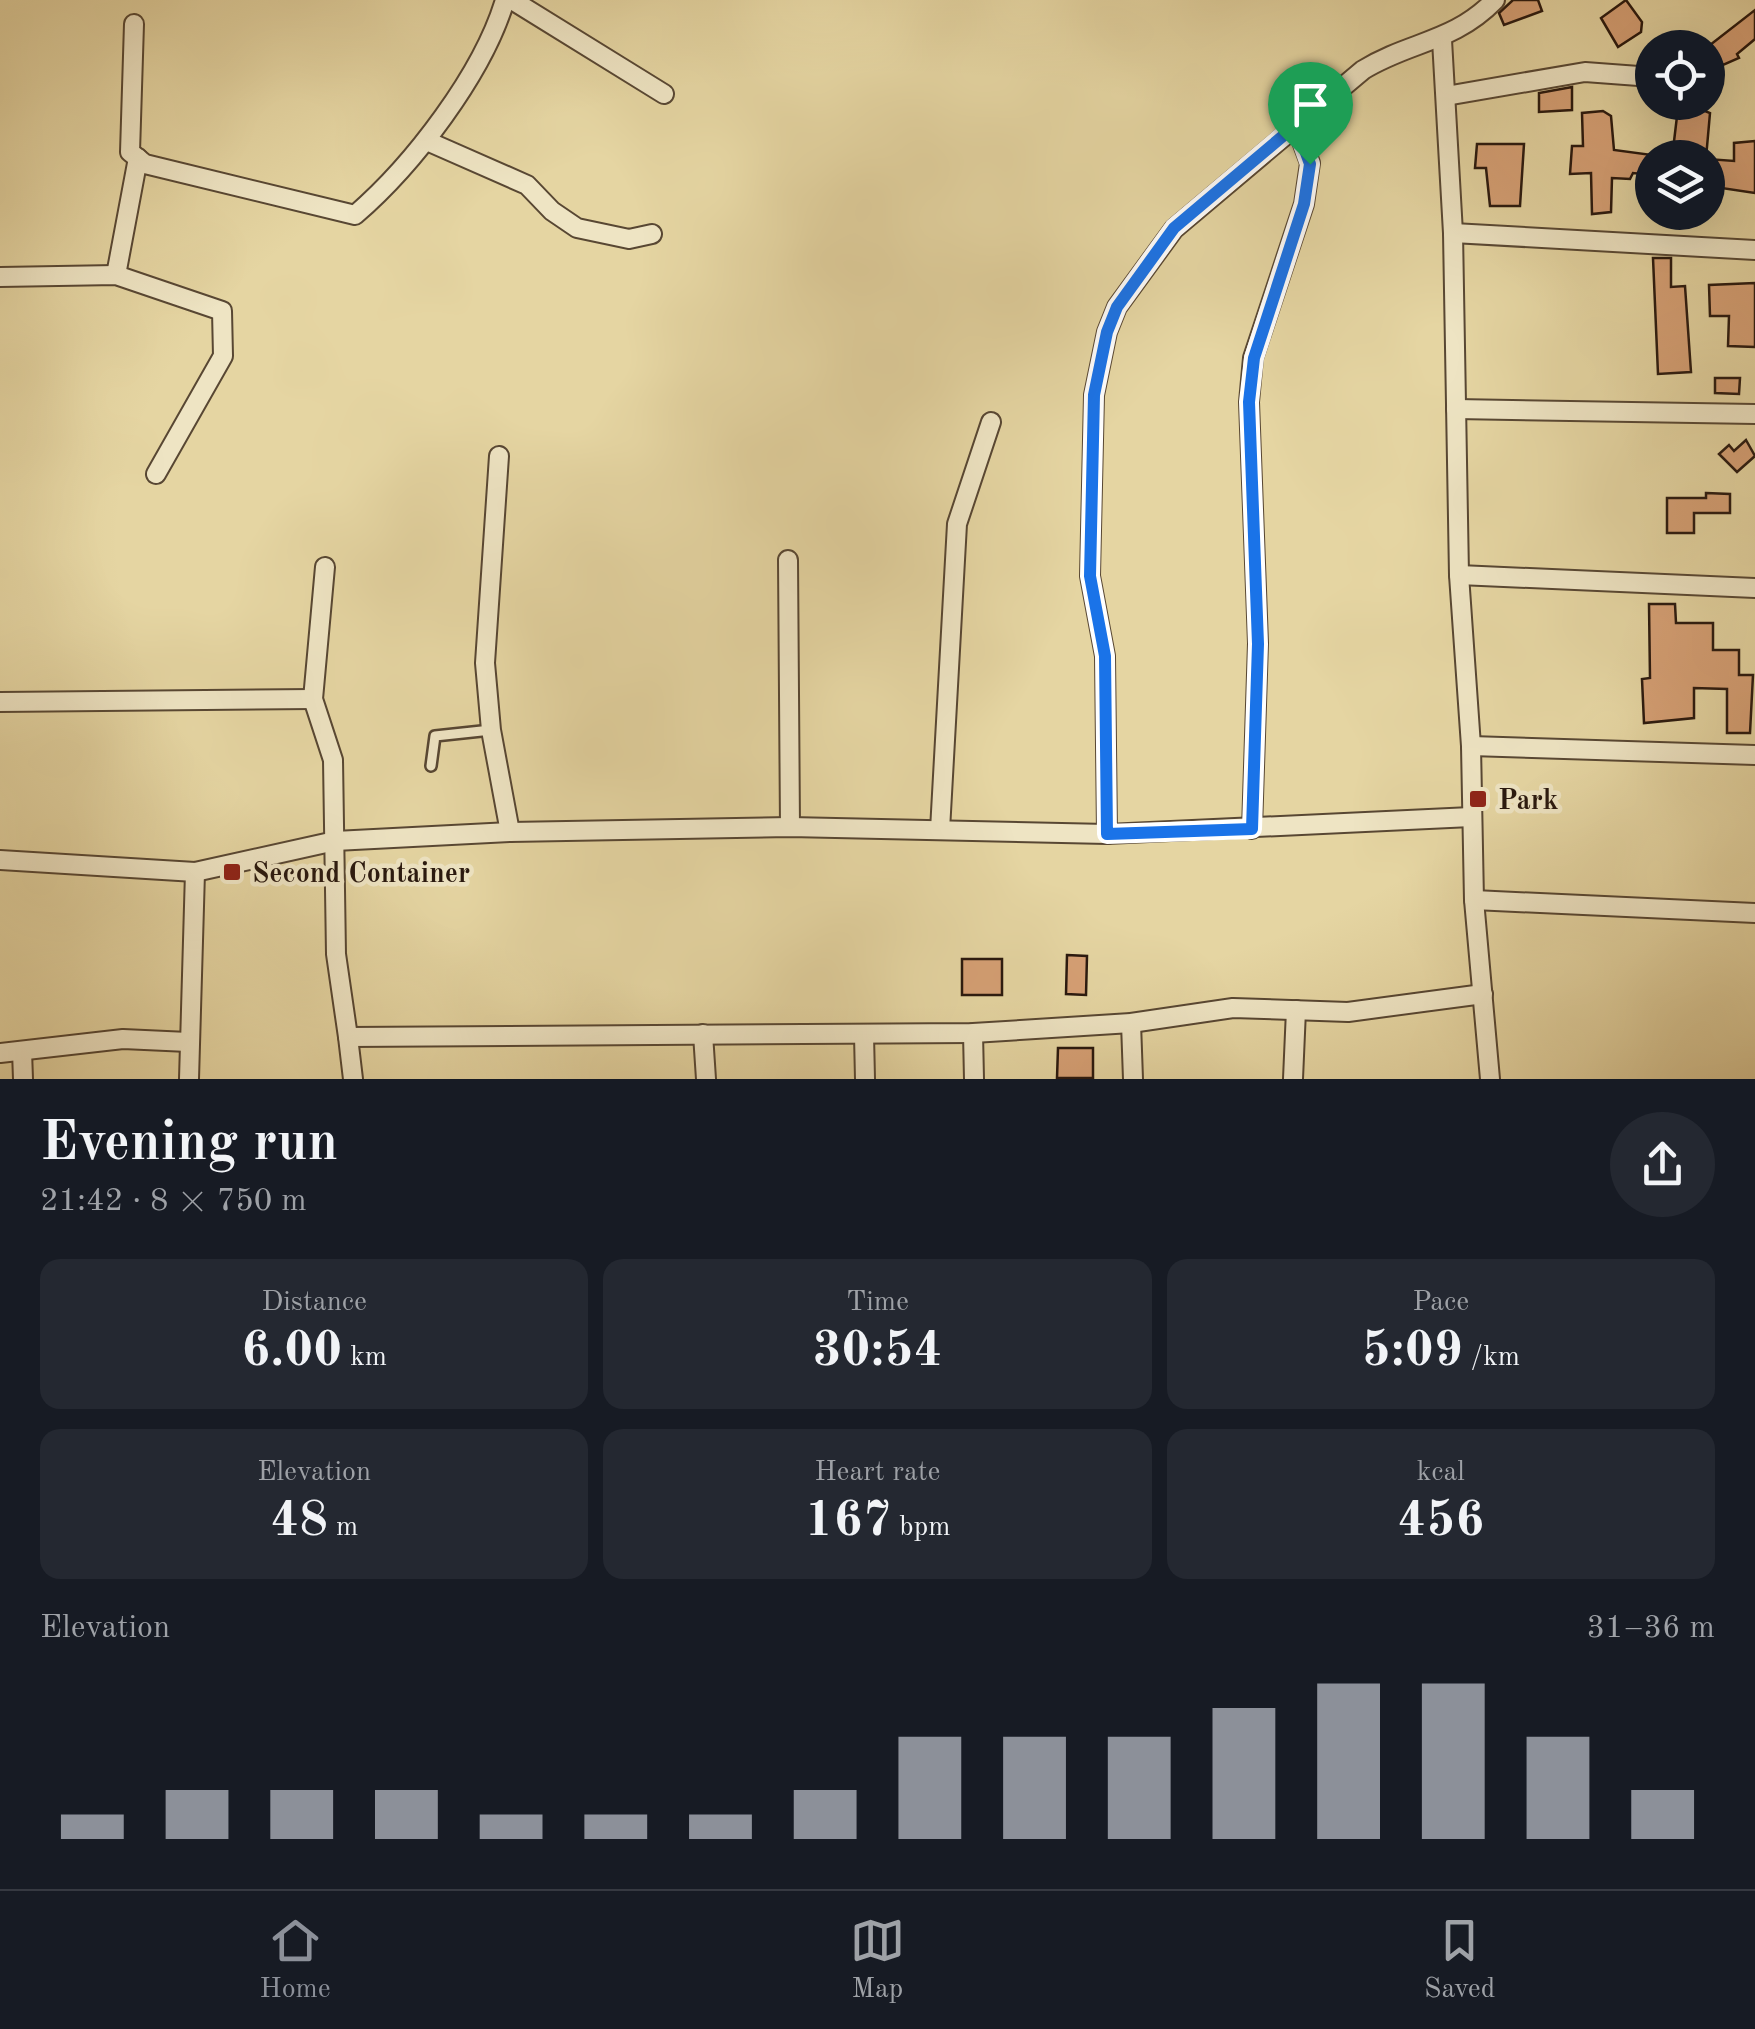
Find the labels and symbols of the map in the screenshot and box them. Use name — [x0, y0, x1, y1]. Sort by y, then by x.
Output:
pin — [1268, 62, 1353, 165]
marker: Park — [1467, 788, 1489, 810]
place label: Park — [1498, 788, 1559, 816]
marker: Second Container — [221, 861, 243, 883]
place label: Second Container — [252, 861, 470, 889]

